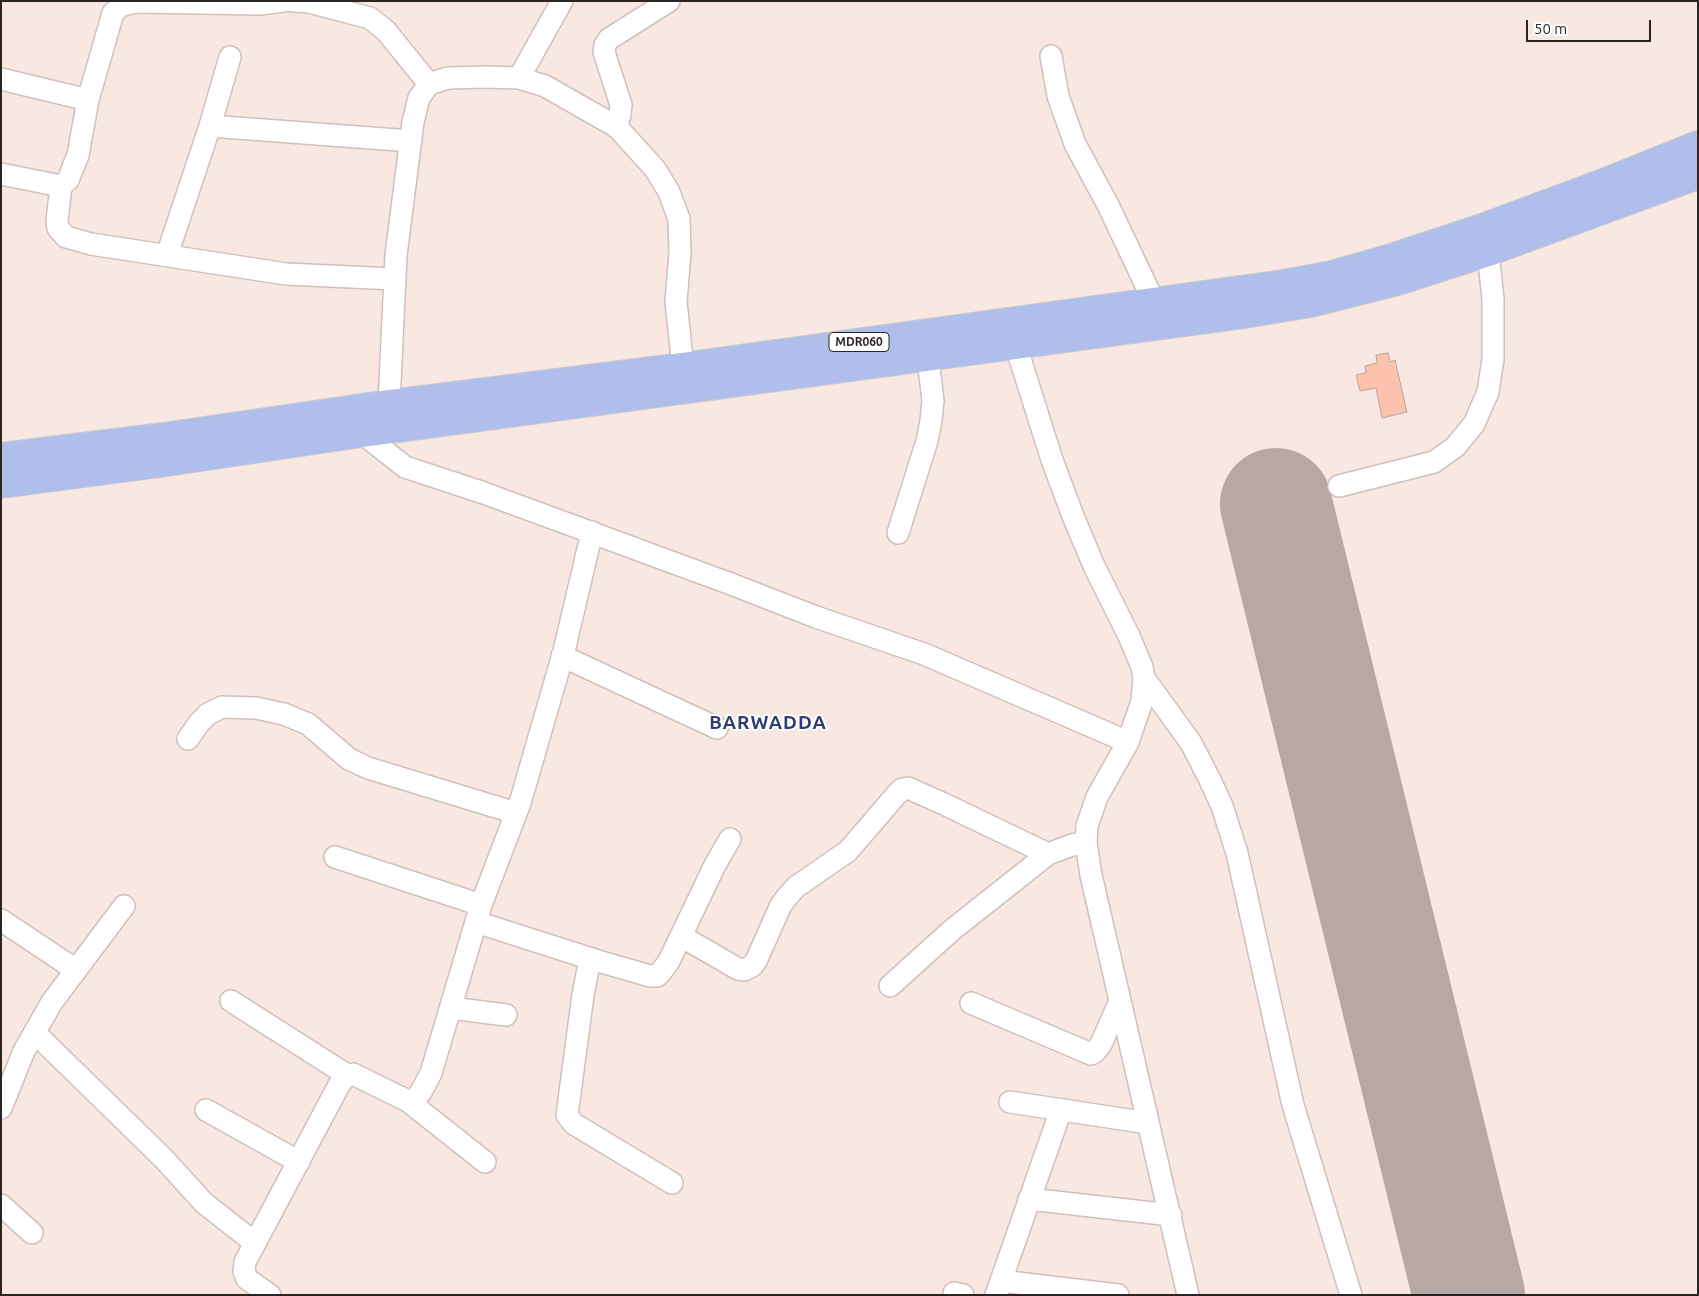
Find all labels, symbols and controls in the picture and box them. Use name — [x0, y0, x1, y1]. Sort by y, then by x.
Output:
scale bar — [1529, 10, 1654, 42]
text: 50 m — [1534, 20, 1567, 37]
road number: MDR060 — [829, 332, 889, 352]
district label: BARWADDA — [708, 712, 828, 734]

